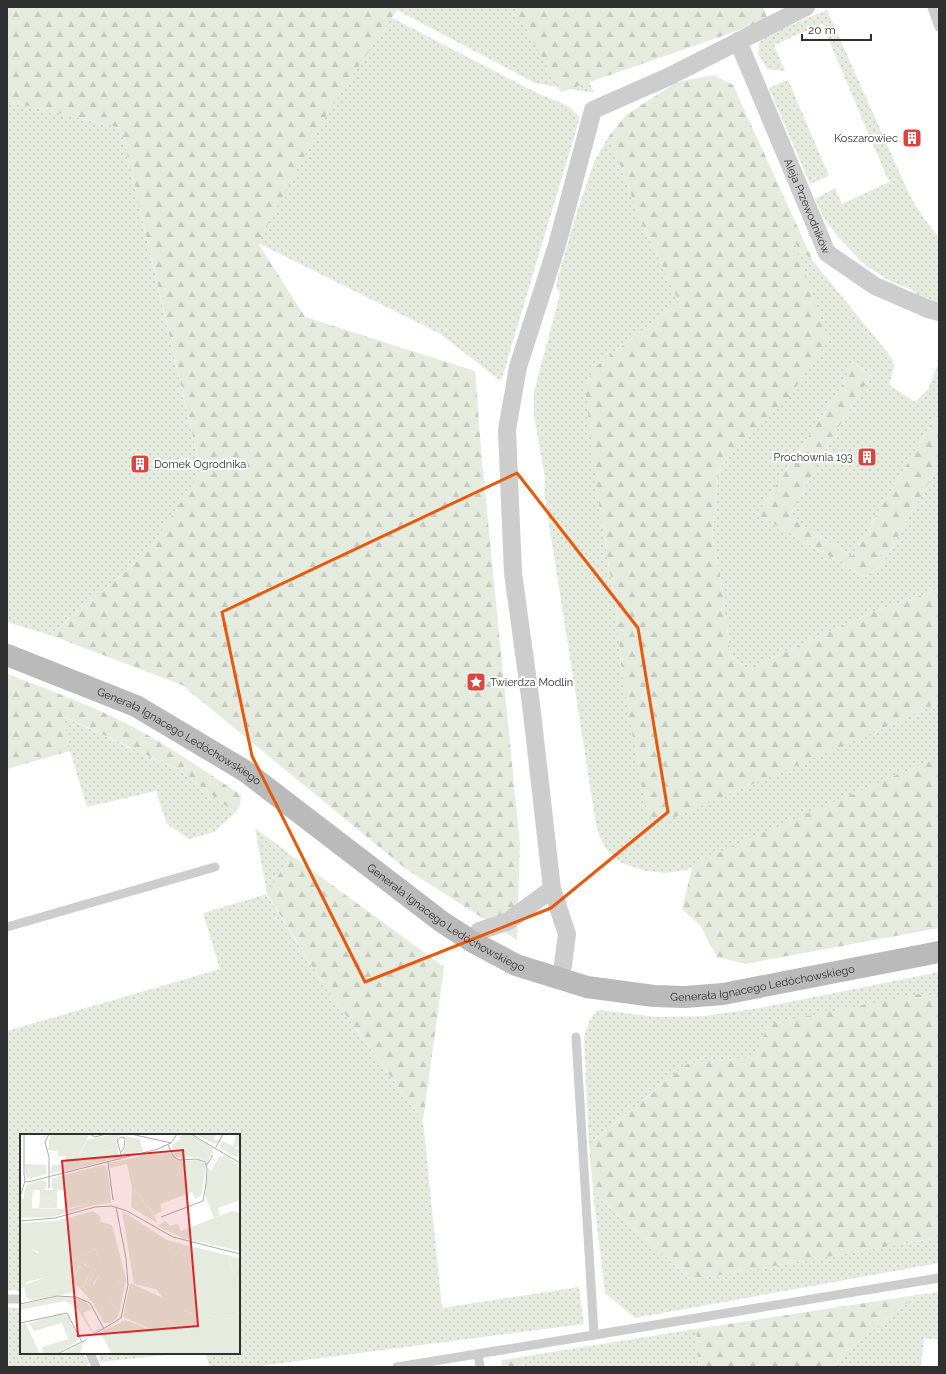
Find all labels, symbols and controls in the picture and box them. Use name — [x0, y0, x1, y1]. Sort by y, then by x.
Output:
scale bar — [802, 16, 871, 42]
text: 20 m — [808, 23, 836, 37]
building icon: Koszarowiec — [901, 127, 923, 149]
place label: Koszarowiec — [834, 132, 898, 145]
street label: Aleja Przewodników — [781, 156, 833, 256]
building icon: Prochownia 193 — [856, 446, 878, 468]
place label: Prochownia 193 — [774, 451, 853, 464]
building icon: Domek Ogrodnika — [129, 453, 151, 475]
place label: Domek Ogrodnika — [154, 458, 246, 471]
place icon: Twierdza Modlin — [465, 671, 487, 693]
place label: Twierdza Modlin — [490, 676, 573, 689]
street label: Generała Ignacego Ledóchowskiego — [95, 685, 264, 788]
street label: Generała Ignacego Ledóchowskiego — [365, 861, 527, 974]
street label: Generała Ignacego Ledóchowskiego — [670, 962, 856, 1004]
inset map — [20, 1134, 240, 1354]

